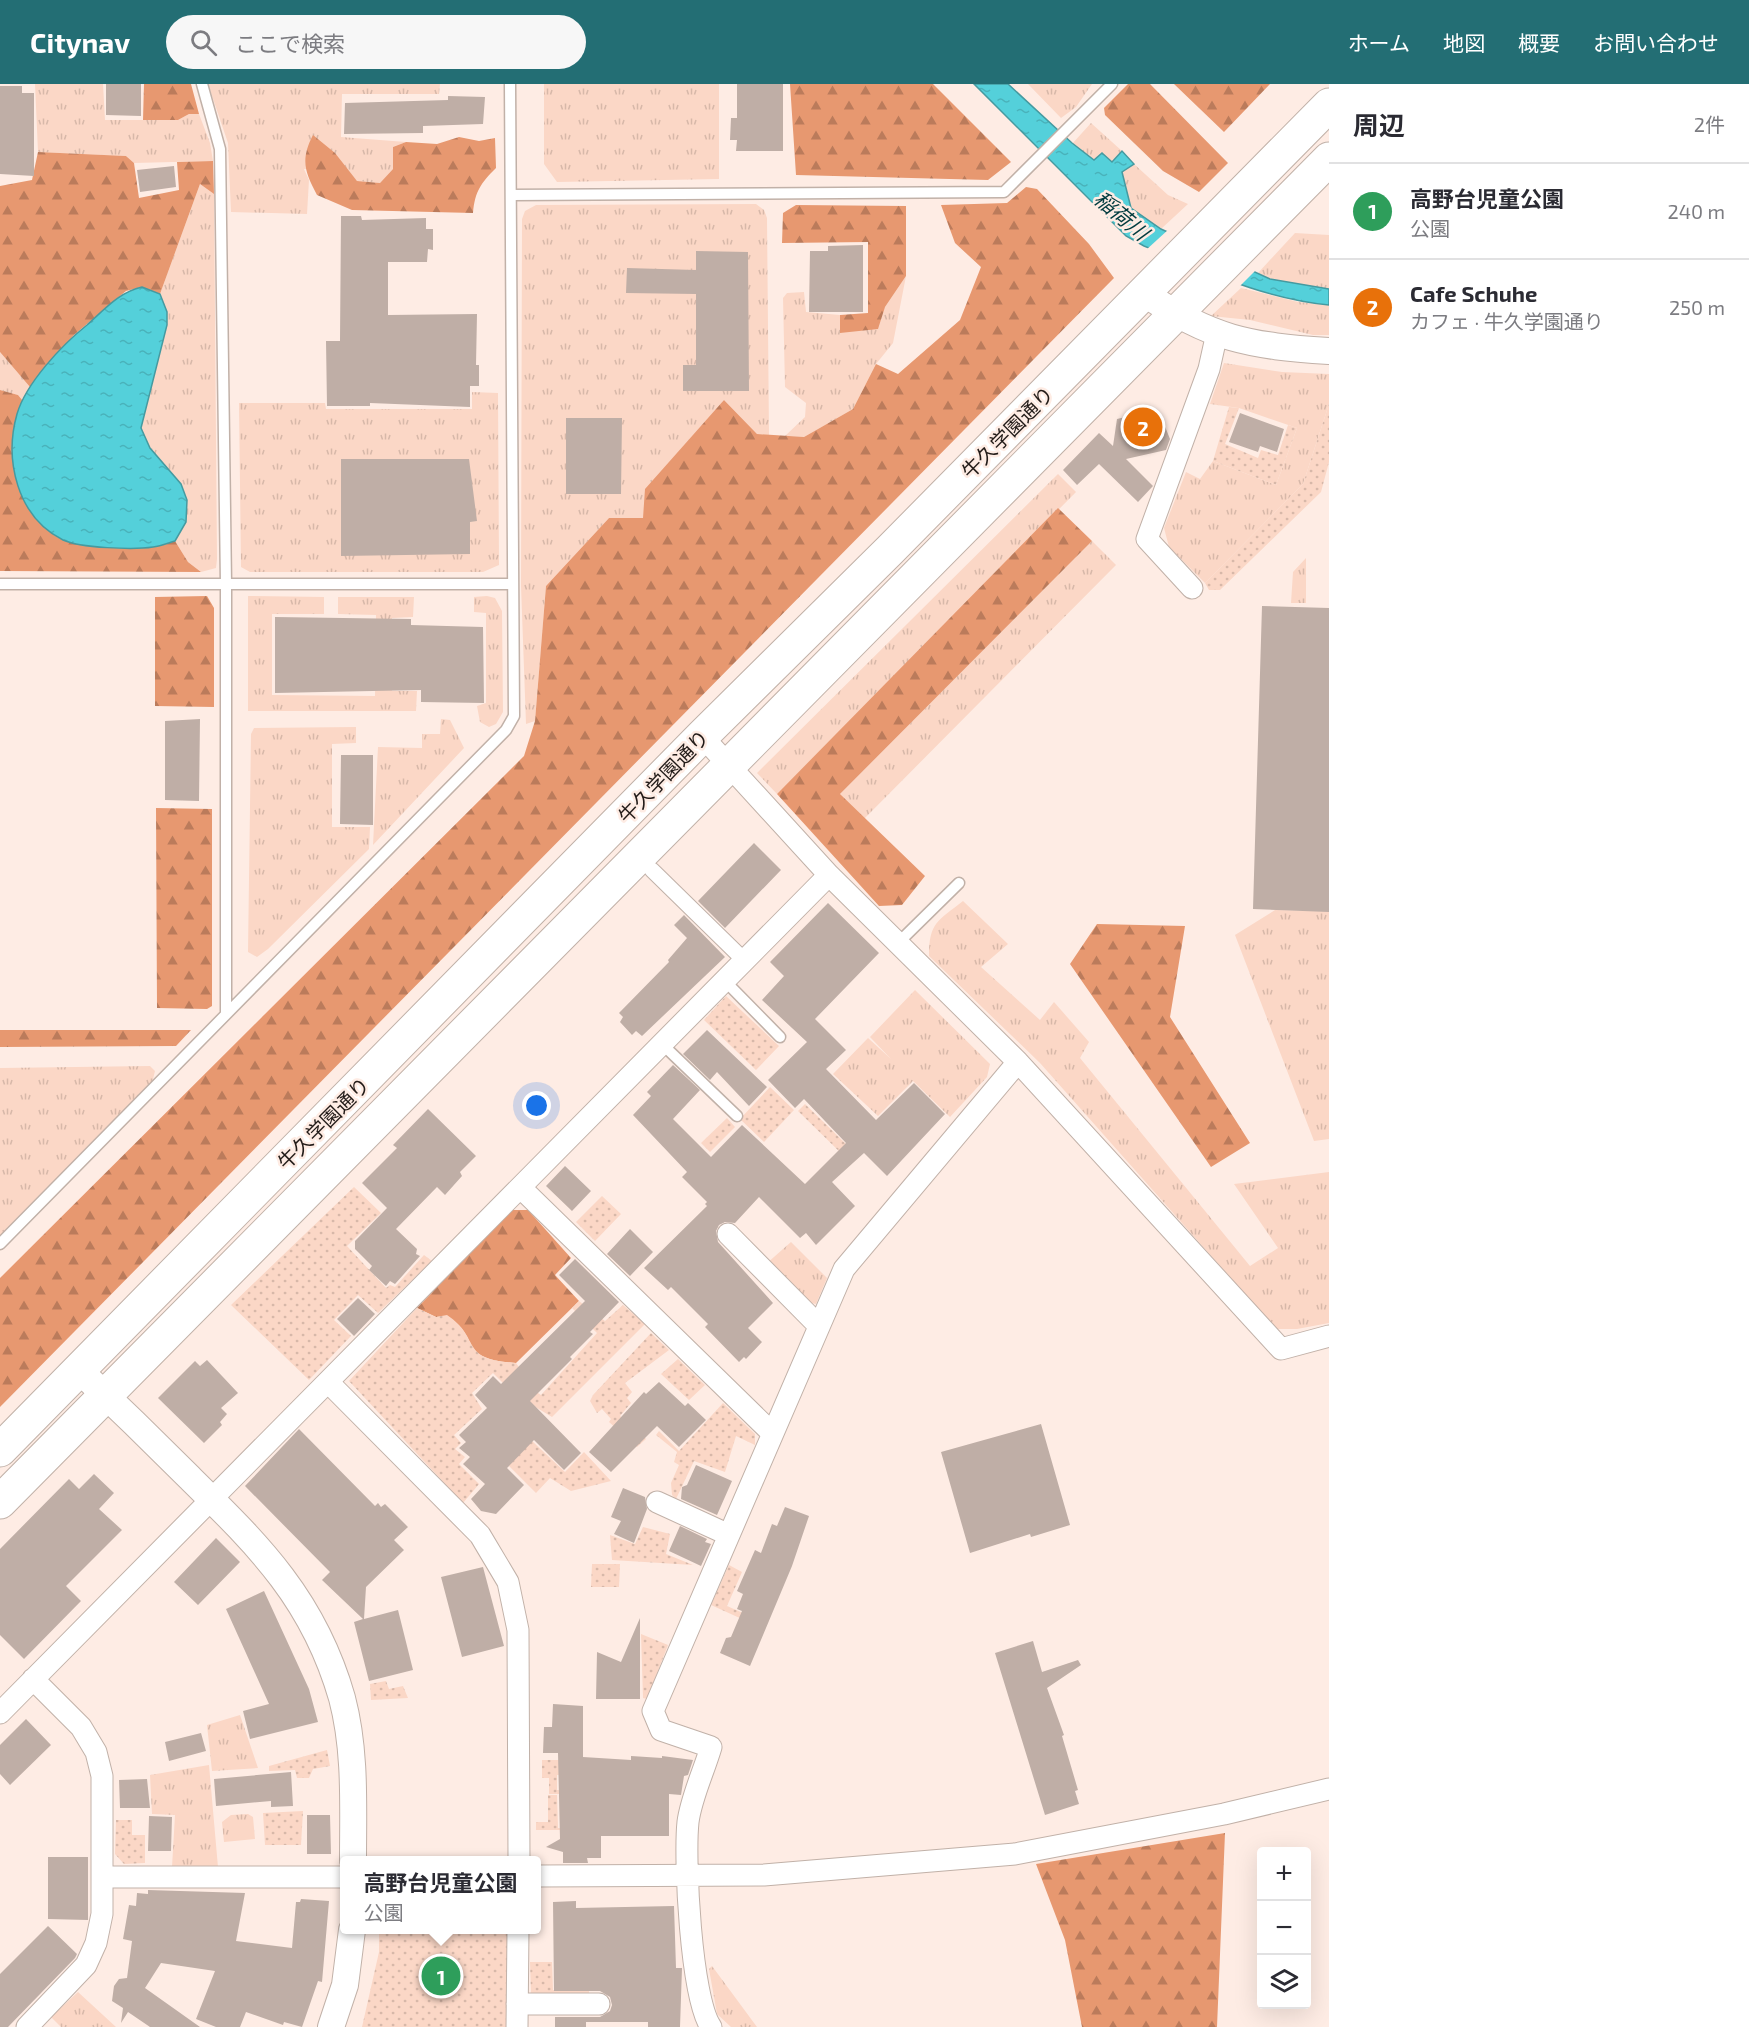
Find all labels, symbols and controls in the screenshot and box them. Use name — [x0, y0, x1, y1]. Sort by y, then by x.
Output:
search box — [166, 15, 586, 69]
text: Citynav — [30, 25, 130, 59]
icon: search — [187, 26, 220, 59]
text: ここで検索 — [235, 30, 345, 56]
text: ホーム — [1348, 30, 1410, 55]
text: 地図 — [1443, 30, 1485, 55]
text: 概要 — [1518, 30, 1560, 55]
text: お問い合わせ — [1593, 30, 1719, 55]
text: 周辺 — [1353, 109, 1405, 140]
text: 2件 — [1694, 112, 1725, 136]
water label: 稲荷川 — [1090, 185, 1156, 246]
text: 高野台児童公園 — [1410, 185, 1564, 211]
text: 1 — [1368, 199, 1377, 223]
text: 240 m — [1667, 199, 1725, 223]
text: 公園 — [1410, 216, 1450, 240]
text: Cafe Schuhe — [1410, 280, 1537, 306]
text: 2 — [1367, 295, 1378, 319]
text: 250 m — [1669, 295, 1725, 319]
text: カフェ · 牛久学園通り — [1410, 309, 1604, 333]
street label: 牛久学園通り — [956, 381, 1058, 483]
pin: 2 — [1124, 404, 1162, 450]
street label: 牛久学園通り — [613, 725, 713, 827]
street label: 牛久学園通り — [272, 1072, 374, 1174]
your location — [522, 1091, 551, 1120]
map controls — [1257, 1847, 1311, 2009]
button: + — [1257, 1847, 1311, 1901]
popup — [340, 1856, 541, 1934]
text: 高野台児童公園 — [363, 1869, 518, 1895]
text: 公園 — [363, 1900, 403, 1924]
button: − — [1257, 1901, 1311, 1955]
pin: 1 — [422, 1954, 460, 1998]
button: layers — [1257, 1955, 1311, 2009]

